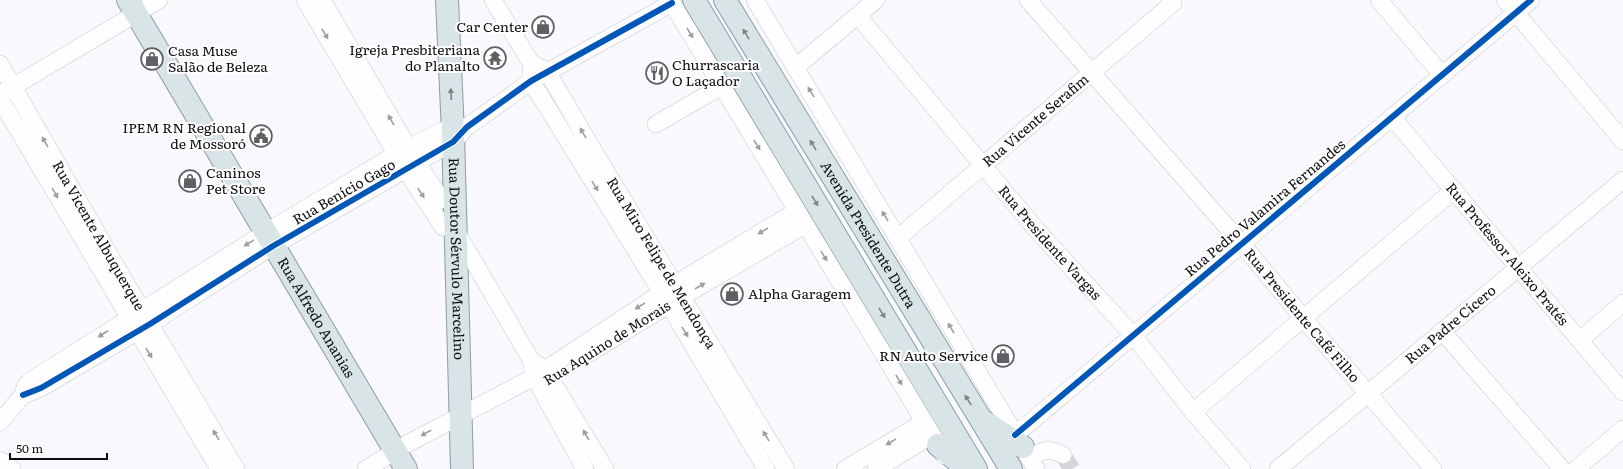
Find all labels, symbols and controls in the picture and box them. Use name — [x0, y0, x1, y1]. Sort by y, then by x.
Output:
shop icon: Car Center — [530, 14, 556, 40]
place label: Car Center — [456, 16, 528, 36]
one-way arrow — [687, 27, 694, 39]
one-way arrow — [742, 28, 749, 40]
one-way arrow — [321, 29, 329, 39]
place label: Igreja Presbiteriana do Planalto — [349, 39, 480, 75]
place label: Casa Muse Salão de Beleza — [168, 40, 268, 76]
temple icon: Igreja Presbiteriana do Planalto — [482, 45, 508, 71]
shop icon: Casa Muse Salão de Beleza — [139, 46, 165, 72]
place label: Churrascaria O Laçador — [672, 54, 760, 90]
restaurant icon: Churrascaria O Laçador — [644, 60, 670, 86]
street label: Rua Vicente Serafim — [977, 68, 1093, 171]
one-way arrow — [448, 87, 454, 100]
one-way arrow — [807, 87, 815, 97]
one-way arrow — [388, 114, 395, 126]
place label: IPEM RN Regional de Mossoró — [122, 117, 246, 153]
public building icon: IPEM RN Regional de Mossoró — [248, 123, 274, 149]
one-way arrow — [579, 127, 586, 139]
street label: Rua Pedro Valamira Fernandes — [1180, 134, 1349, 280]
one-way arrow — [41, 136, 48, 148]
one-way arrow — [754, 139, 761, 151]
one-way arrow — [810, 139, 817, 151]
street label: Rua Benício Gago — [288, 154, 399, 229]
street label: Rua Vicente Albuquerque — [48, 157, 151, 314]
street label: Rua Doutor Sérvulo Marcelino — [445, 157, 470, 360]
street label: Avenida Presidente Dutra — [817, 157, 922, 312]
place label: Caninos Pet Store — [206, 162, 266, 198]
shop icon: Caninos Pet Store — [177, 168, 203, 194]
street label: Rua Miro Felipe de Mendonça — [603, 173, 722, 352]
street label: Rua Professor Aleixo Pratés — [1442, 178, 1574, 329]
one-way arrow — [591, 181, 599, 191]
street label: Rua Presidente Vargas — [994, 181, 1107, 304]
one-way arrow — [51, 187, 58, 199]
one-way arrow — [417, 188, 425, 198]
one-way arrow — [811, 196, 819, 206]
one-way arrow — [881, 211, 889, 221]
one-way arrow — [757, 228, 769, 235]
one-way arrow — [243, 239, 255, 246]
street label: Rua Presidente Café Filho — [1240, 244, 1365, 386]
one-way arrow — [821, 250, 828, 262]
street label: Rua Alfredo Ananias — [274, 253, 361, 381]
street label: Rua Padre Cícero — [1400, 280, 1500, 368]
shop icon: Alpha Garagem — [719, 281, 745, 307]
one-way arrow — [694, 283, 706, 290]
place label: Alpha Garagem — [748, 283, 852, 303]
street label: Rua Aquino de Morais — [539, 295, 674, 389]
one-way arrow — [635, 303, 646, 310]
one-way arrow — [878, 308, 886, 318]
one-way arrow — [948, 322, 955, 334]
one-way arrow — [682, 326, 689, 338]
one-way arrow — [98, 330, 108, 338]
shop icon: RN Auto Service — [990, 343, 1016, 369]
place label: RN Auto Service — [879, 345, 988, 365]
one-way arrow — [146, 347, 153, 359]
one-way arrow — [895, 374, 902, 386]
one-way arrow — [965, 394, 972, 406]
one-way arrow — [213, 429, 220, 441]
one-way arrow — [582, 429, 589, 441]
one-way arrow — [420, 430, 432, 437]
one-way arrow — [763, 430, 770, 441]
scale bar — [10, 435, 107, 461]
text: 50 m — [16, 439, 43, 457]
one-way arrow — [885, 439, 897, 446]

